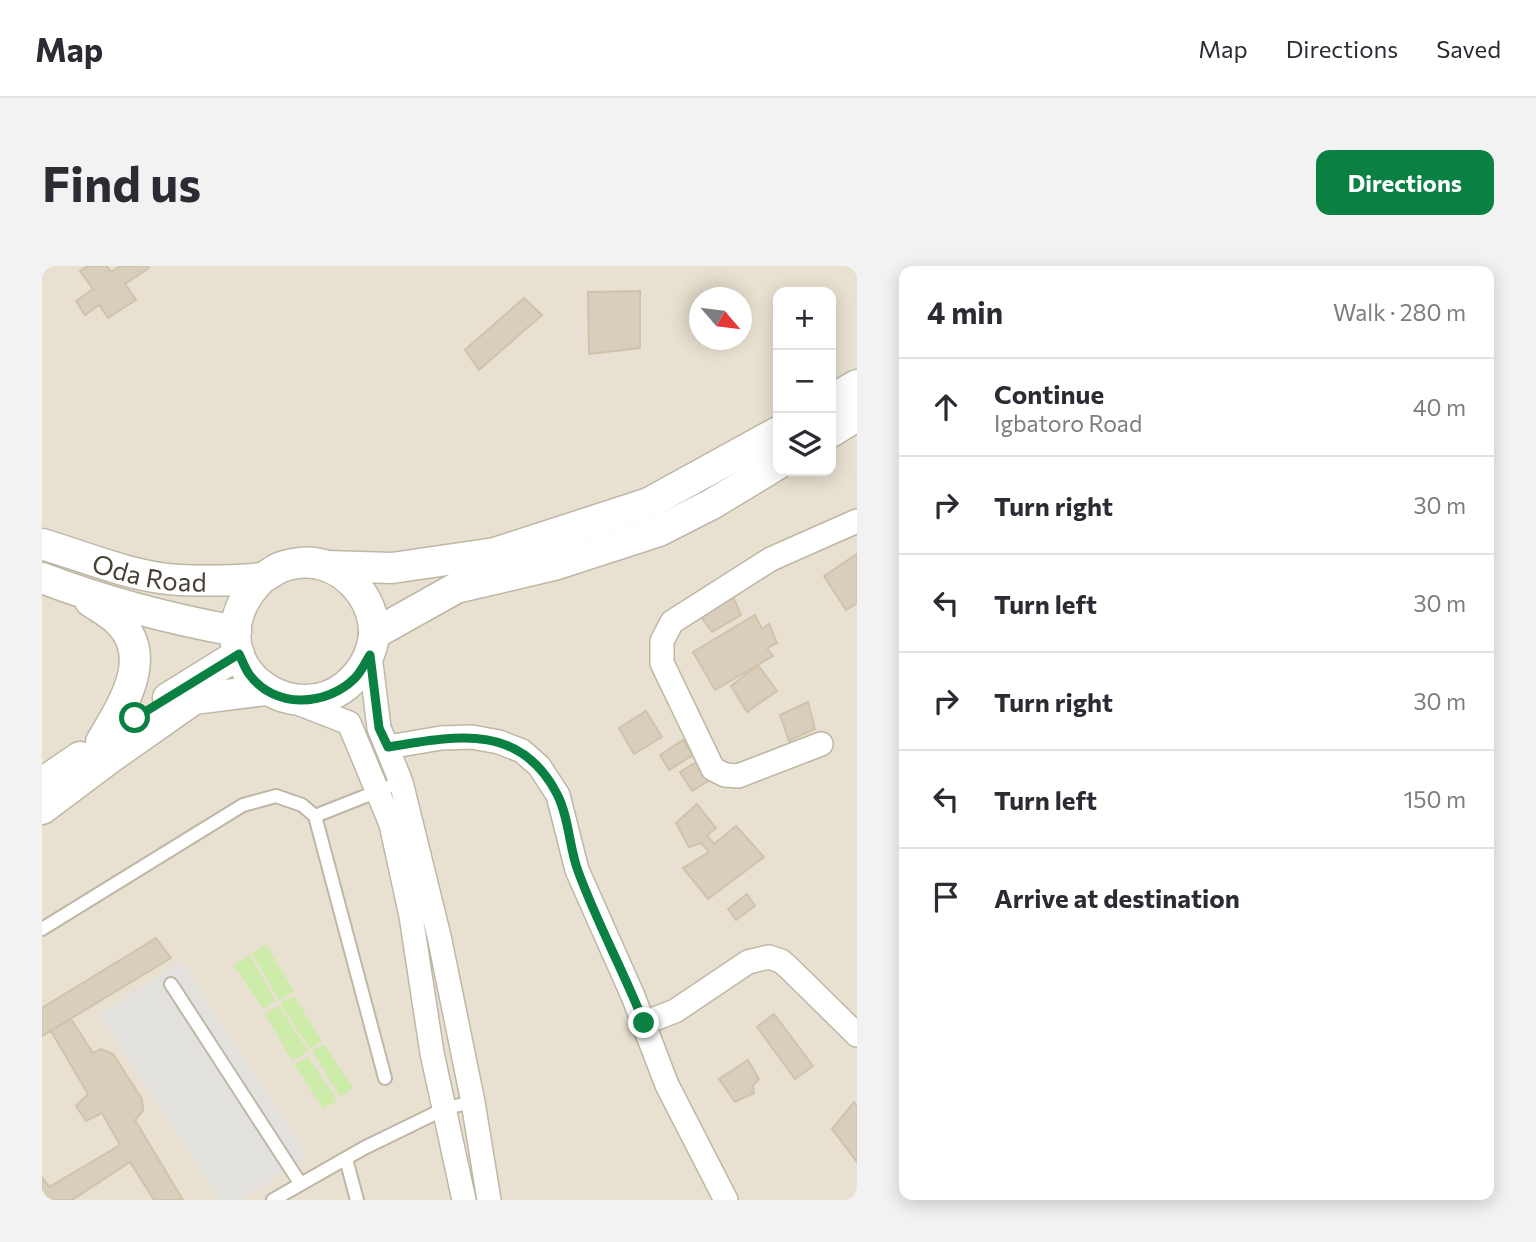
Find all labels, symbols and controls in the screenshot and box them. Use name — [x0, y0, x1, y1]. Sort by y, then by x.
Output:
text: Map — [35, 28, 103, 69]
text: Map — [1198, 34, 1248, 63]
text: Directions — [1286, 34, 1398, 63]
text: Saved — [1436, 34, 1501, 63]
button: Directions — [1316, 150, 1494, 215]
text: Find us — [42, 152, 201, 212]
north arrow — [689, 287, 752, 350]
map controls — [773, 287, 836, 476]
button: + — [773, 287, 836, 350]
text: 4 min — [927, 293, 1003, 330]
text: Walk · 280 m — [1333, 298, 1466, 326]
button: − — [773, 350, 836, 413]
text: Continue — [994, 378, 1104, 409]
icon: ahead — [927, 388, 965, 426]
text: 40 m — [1413, 393, 1466, 421]
text: Igbatoro Road — [994, 409, 1142, 437]
button: layers — [773, 413, 836, 476]
icon: right — [927, 486, 965, 524]
text: Turn right — [994, 490, 1113, 521]
text: 30 m — [1413, 491, 1466, 519]
street label: Oda Road — [89, 546, 207, 596]
icon: left — [927, 584, 965, 622]
text: Turn left — [994, 588, 1097, 619]
text: 30 m — [1413, 589, 1466, 617]
icon: right — [927, 682, 965, 720]
text: Turn right — [994, 686, 1113, 717]
text: 30 m — [1413, 687, 1466, 715]
route start — [119, 702, 150, 733]
icon: left — [927, 780, 965, 818]
text: Turn left — [994, 784, 1097, 815]
text: 150 m — [1403, 785, 1466, 813]
icon: arrive — [927, 878, 965, 916]
text: Arrive at destination — [994, 882, 1240, 913]
route end — [628, 1007, 659, 1038]

